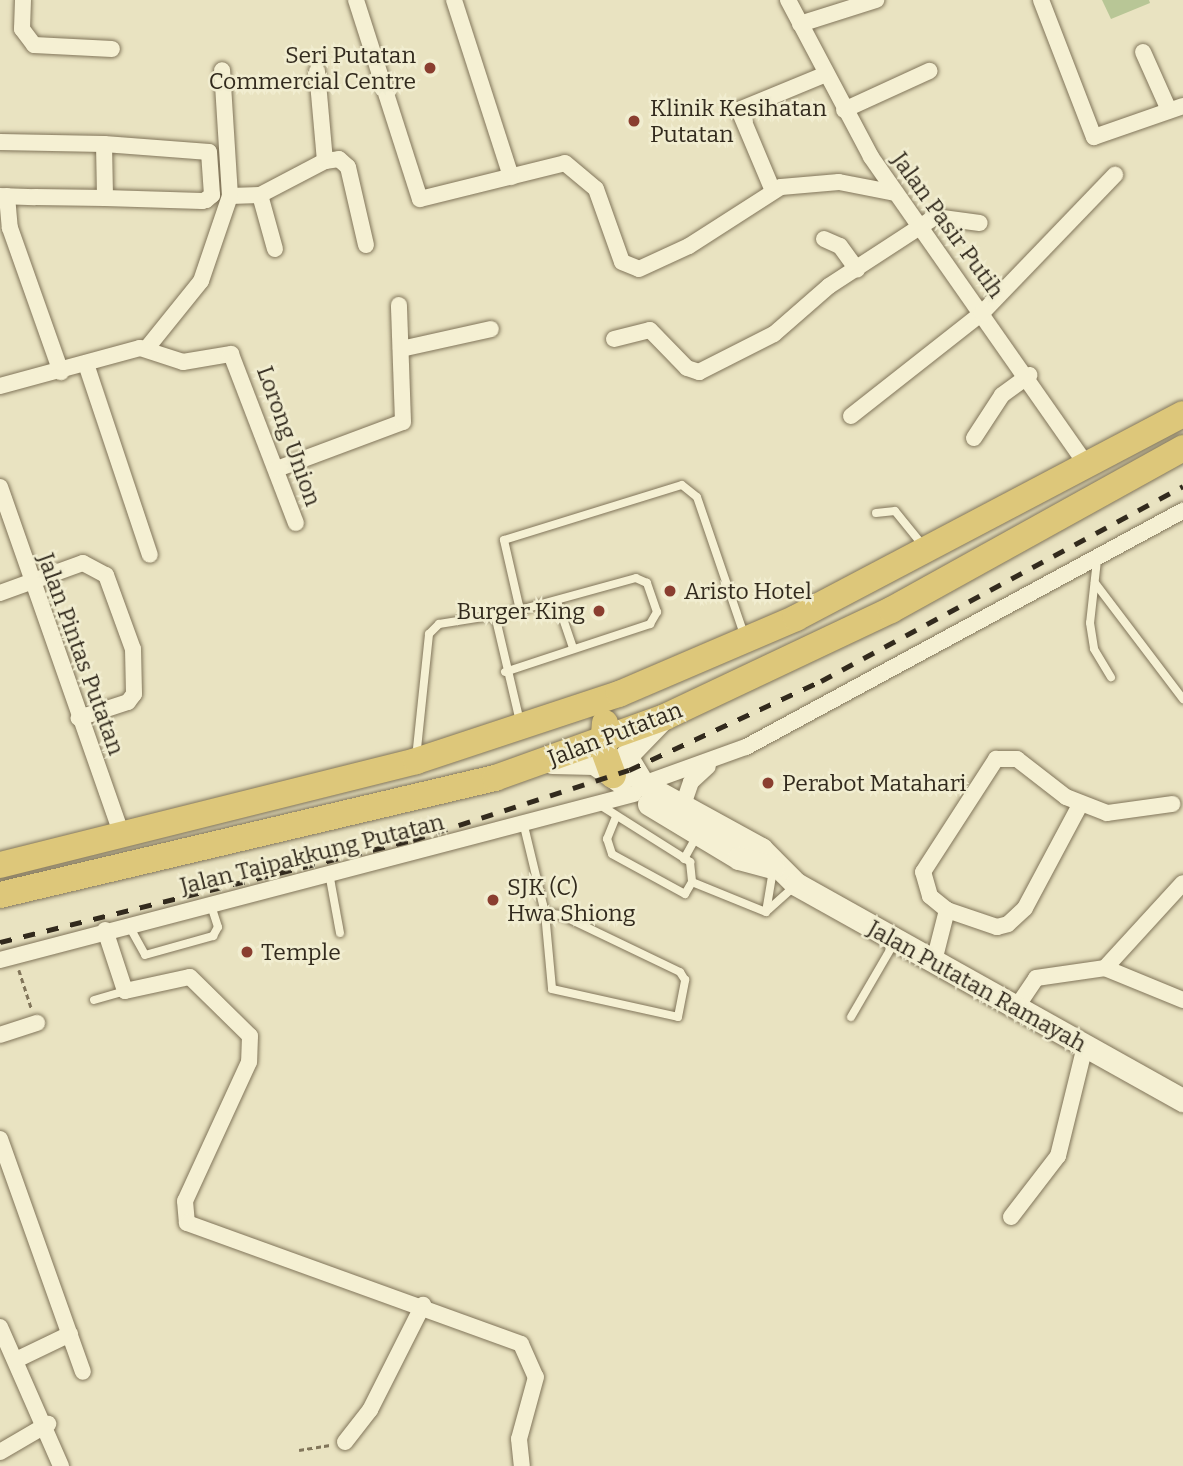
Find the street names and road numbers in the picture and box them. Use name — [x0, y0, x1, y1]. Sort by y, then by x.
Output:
street label: Jalan Pasir Putih — [886, 147, 1010, 303]
street label: Lorong Union — [251, 362, 327, 510]
street label: Jalan Pintas Putatan — [32, 549, 130, 759]
street label: Jalan Putatan — [544, 696, 686, 772]
street label: Jalan Taipakkung Putatan — [177, 808, 447, 900]
street label: Jalan Putatan Ramayah — [863, 914, 1091, 1058]

